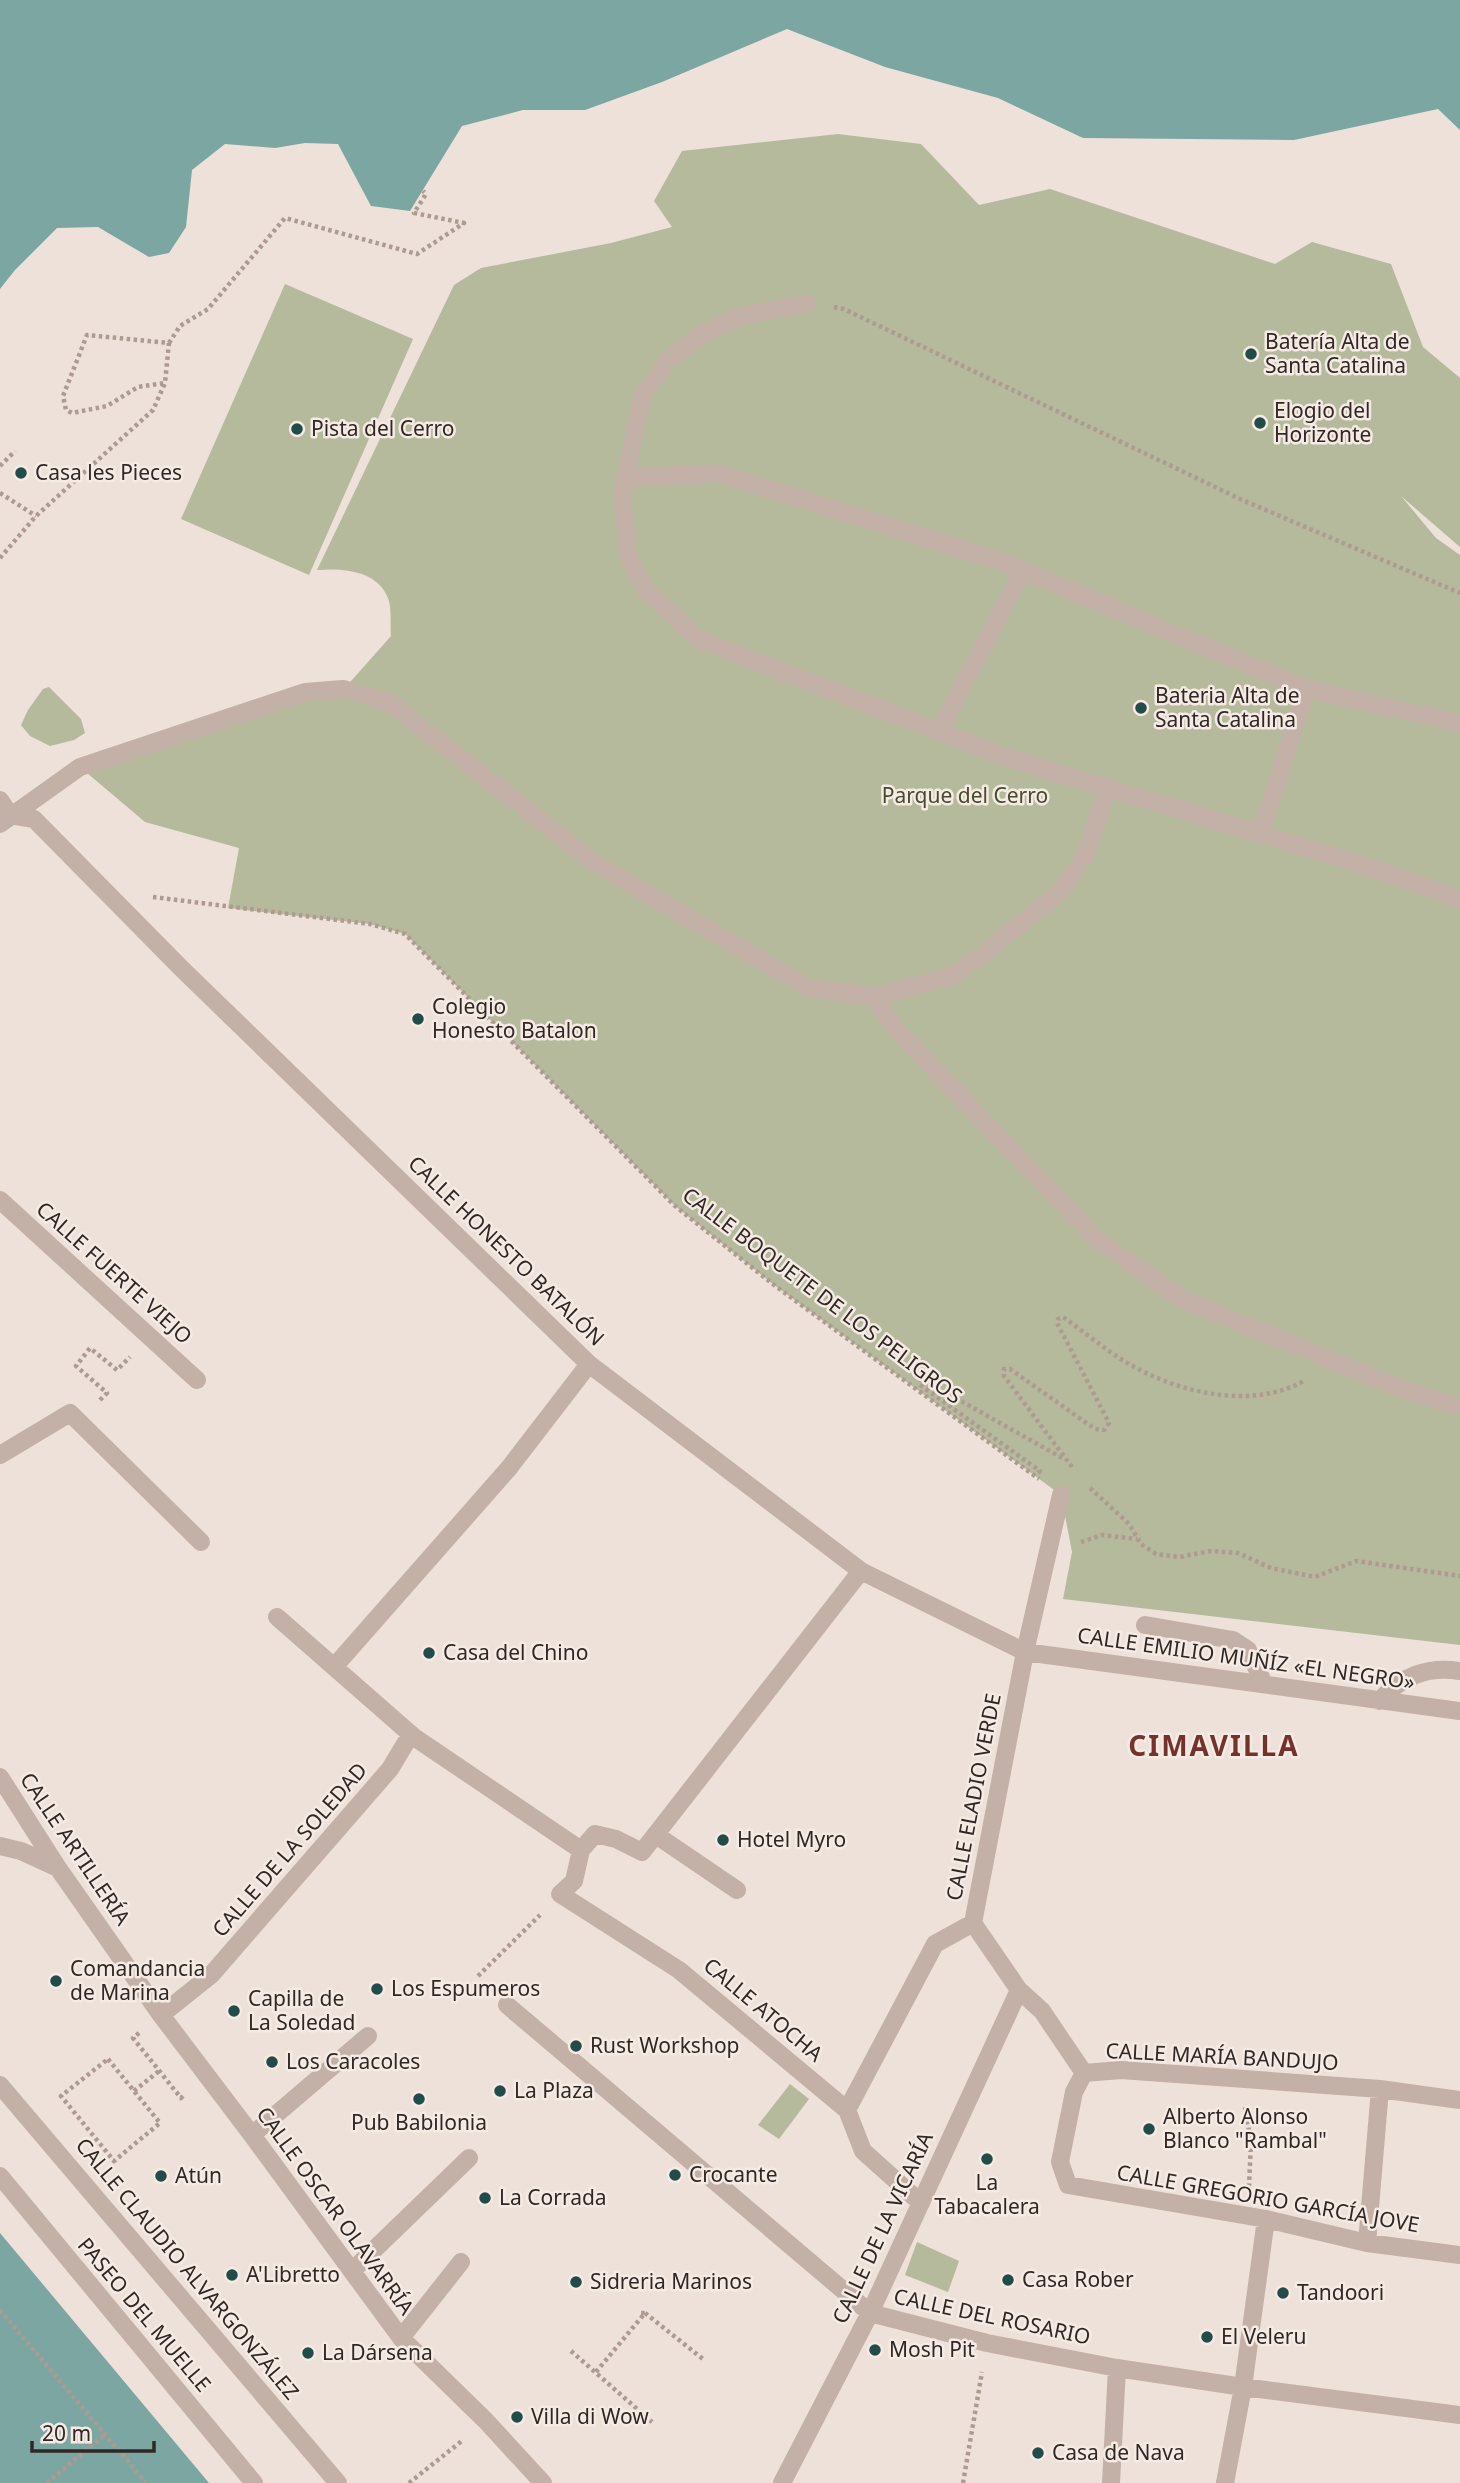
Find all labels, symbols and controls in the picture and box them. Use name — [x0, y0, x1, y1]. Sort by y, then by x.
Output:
place label: Batería Alta de Santa Catalina — [1265, 327, 1410, 379]
marker: Batería Alta de Santa Catalina — [1243, 346, 1259, 362]
place label: Elogio del Horizonte — [1274, 396, 1371, 448]
place label: Pista del Cerro — [311, 414, 454, 442]
marker: Elogio del Horizonte — [1252, 415, 1268, 431]
marker: Pista del Cerro — [289, 421, 305, 437]
place label: Casa les Pieces — [35, 458, 182, 486]
marker: Casa les Pieces — [13, 465, 29, 481]
place label: Bateria Alta de Santa Catalina — [1155, 681, 1300, 733]
marker: Bateria Alta de Santa Catalina — [1133, 700, 1149, 716]
park label: Parque del Cerro — [882, 781, 1048, 809]
place label: Colegio Honesto Batalon — [432, 992, 597, 1044]
marker: Colegio Honesto Batalon — [410, 1011, 426, 1027]
street label: CALLE HONESTO BATALÓN — [403, 1149, 611, 1351]
street label: CALLE BOQUETE DE LOS PELIGROS — [677, 1181, 968, 1410]
street label: CALLE FUERTE VIEJO — [31, 1195, 199, 1350]
street label: CALLE EMILIO MUÑÍZ «EL NEGRO» — [1076, 1620, 1417, 1696]
place label: Casa del Chino — [443, 1638, 588, 1666]
marker: Casa del Chino — [421, 1645, 437, 1661]
street label: CALLE ELADIO VERDE — [939, 1691, 1007, 1903]
district label: CIMAVILLA — [1128, 1726, 1300, 1764]
street label: CALLE DE LA SOLEDAD — [206, 1756, 373, 1942]
street label: CALLE ARTILLERÍA — [14, 1767, 138, 1931]
place label: Hotel Myro — [737, 1825, 846, 1853]
marker: Hotel Myro — [715, 1832, 731, 1848]
street label: CALLE ATOCHA — [698, 1951, 830, 2068]
place label: Comandancia de Marina — [70, 1954, 205, 2006]
marker: Comandancia de Marina — [48, 1973, 64, 1989]
place label: Los Espumeros — [391, 1974, 540, 2002]
marker: Los Espumeros — [369, 1981, 385, 1997]
place label: Capilla de La Soledad — [248, 1984, 355, 2036]
marker: Capilla de La Soledad — [226, 2003, 242, 2019]
place label: Rust Workshop — [590, 2031, 740, 2059]
street label: CALLE MARÍA BANDUJO — [1105, 2036, 1339, 2076]
marker: Rust Workshop — [568, 2038, 584, 2054]
place label: Los Caracoles — [286, 2047, 420, 2075]
marker: Los Caracoles — [264, 2054, 280, 2070]
place label: La Plaza — [514, 2076, 594, 2104]
marker: La Plaza — [492, 2083, 508, 2099]
marker: Pub Babilonia — [411, 2091, 427, 2107]
street label: CALLE OSCAR OLAVARRÍA — [251, 2101, 421, 2321]
place label: Alberto Alonso Blanco "Rambal" — [1163, 2102, 1327, 2154]
place label: Pub Babilonia — [351, 2108, 487, 2136]
marker: Alberto Alonso Blanco "Rambal" — [1141, 2121, 1157, 2137]
street label: CALLE DE LA VICARÍA — [825, 2127, 939, 2328]
street label: CALLE CLAUDIO ALVARGONZÁLEZ — [70, 2132, 306, 2405]
marker: La Tabacalera — [979, 2151, 995, 2167]
street label: CALLE GREGORIO GARCÍA JOVE — [1115, 2158, 1422, 2238]
place label: Crocante — [689, 2160, 778, 2188]
place label: Atún — [175, 2161, 222, 2189]
marker: Crocante — [667, 2167, 683, 2183]
marker: Atún — [153, 2168, 169, 2184]
place label: La Tabacalera — [934, 2168, 1040, 2220]
place label: La Corrada — [499, 2183, 607, 2211]
marker: La Corrada — [477, 2190, 493, 2206]
street label: PASEO DEL MUELLE — [72, 2231, 218, 2397]
place label: A'Libretto — [246, 2260, 340, 2288]
place label: Casa Rober — [1022, 2265, 1134, 2293]
marker: A'Libretto — [224, 2267, 240, 2283]
place label: Sidreria Marinos — [590, 2267, 752, 2295]
marker: Casa Rober — [1000, 2272, 1016, 2288]
marker: Sidreria Marinos — [568, 2274, 584, 2290]
place label: Tandoori — [1297, 2278, 1384, 2306]
street label: CALLE DEL ROSARIO — [891, 2282, 1093, 2351]
marker: Tandoori — [1275, 2285, 1291, 2301]
place label: El Veleru — [1221, 2322, 1307, 2350]
marker: El Veleru — [1199, 2329, 1215, 2345]
place label: Mosh Pit — [889, 2335, 975, 2363]
place label: La Dársena — [322, 2338, 433, 2366]
marker: Mosh Pit — [867, 2342, 883, 2358]
marker: La Dársena — [300, 2345, 316, 2361]
place label: Villa di Wow — [531, 2402, 649, 2430]
marker: Villa di Wow — [509, 2409, 525, 2425]
scale bar — [32, 2410, 154, 2454]
text: 20 m — [42, 2419, 91, 2447]
place label: Casa de Nava — [1052, 2438, 1185, 2466]
marker: Casa de Nava — [1030, 2445, 1046, 2461]

